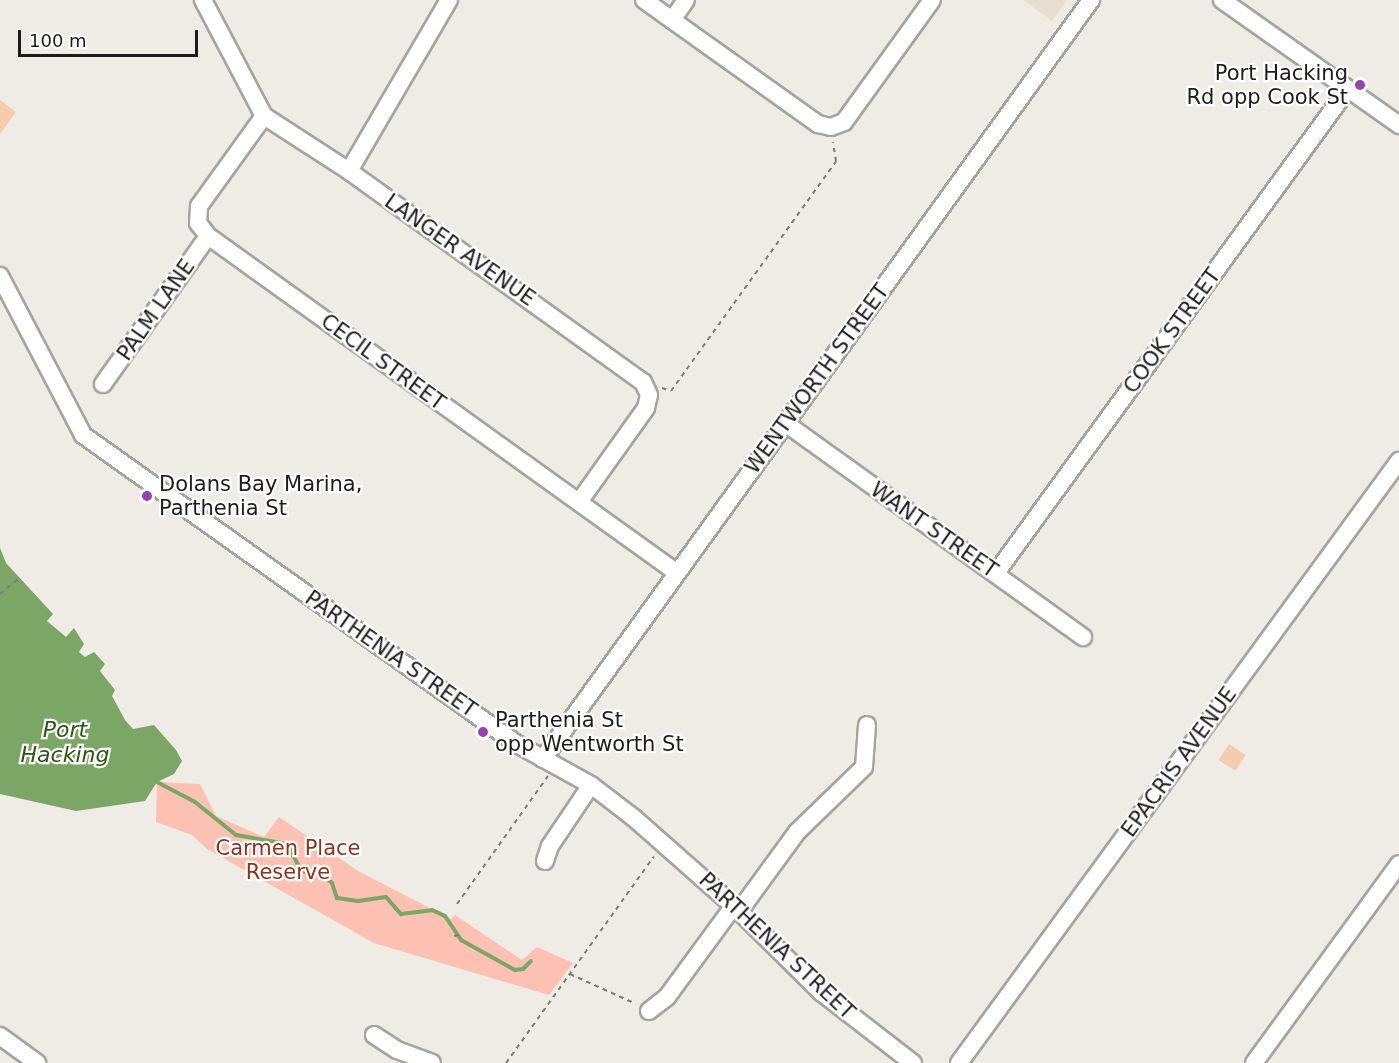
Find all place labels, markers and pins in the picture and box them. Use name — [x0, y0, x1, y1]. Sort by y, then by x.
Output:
place label: Port Hacking Rd opp Cook St — [1186, 60, 1348, 110]
marker: Port Hacking Rd opp Cook St — [1353, 78, 1367, 92]
place label: Dolans Bay Marina, Parthenia St — [159, 471, 362, 521]
marker: Dolans Bay Marina, Parthenia St — [140, 489, 154, 503]
place label: Parthenia St opp Wentworth St — [495, 707, 684, 757]
marker: Parthenia St opp Wentworth St — [476, 725, 490, 739]

